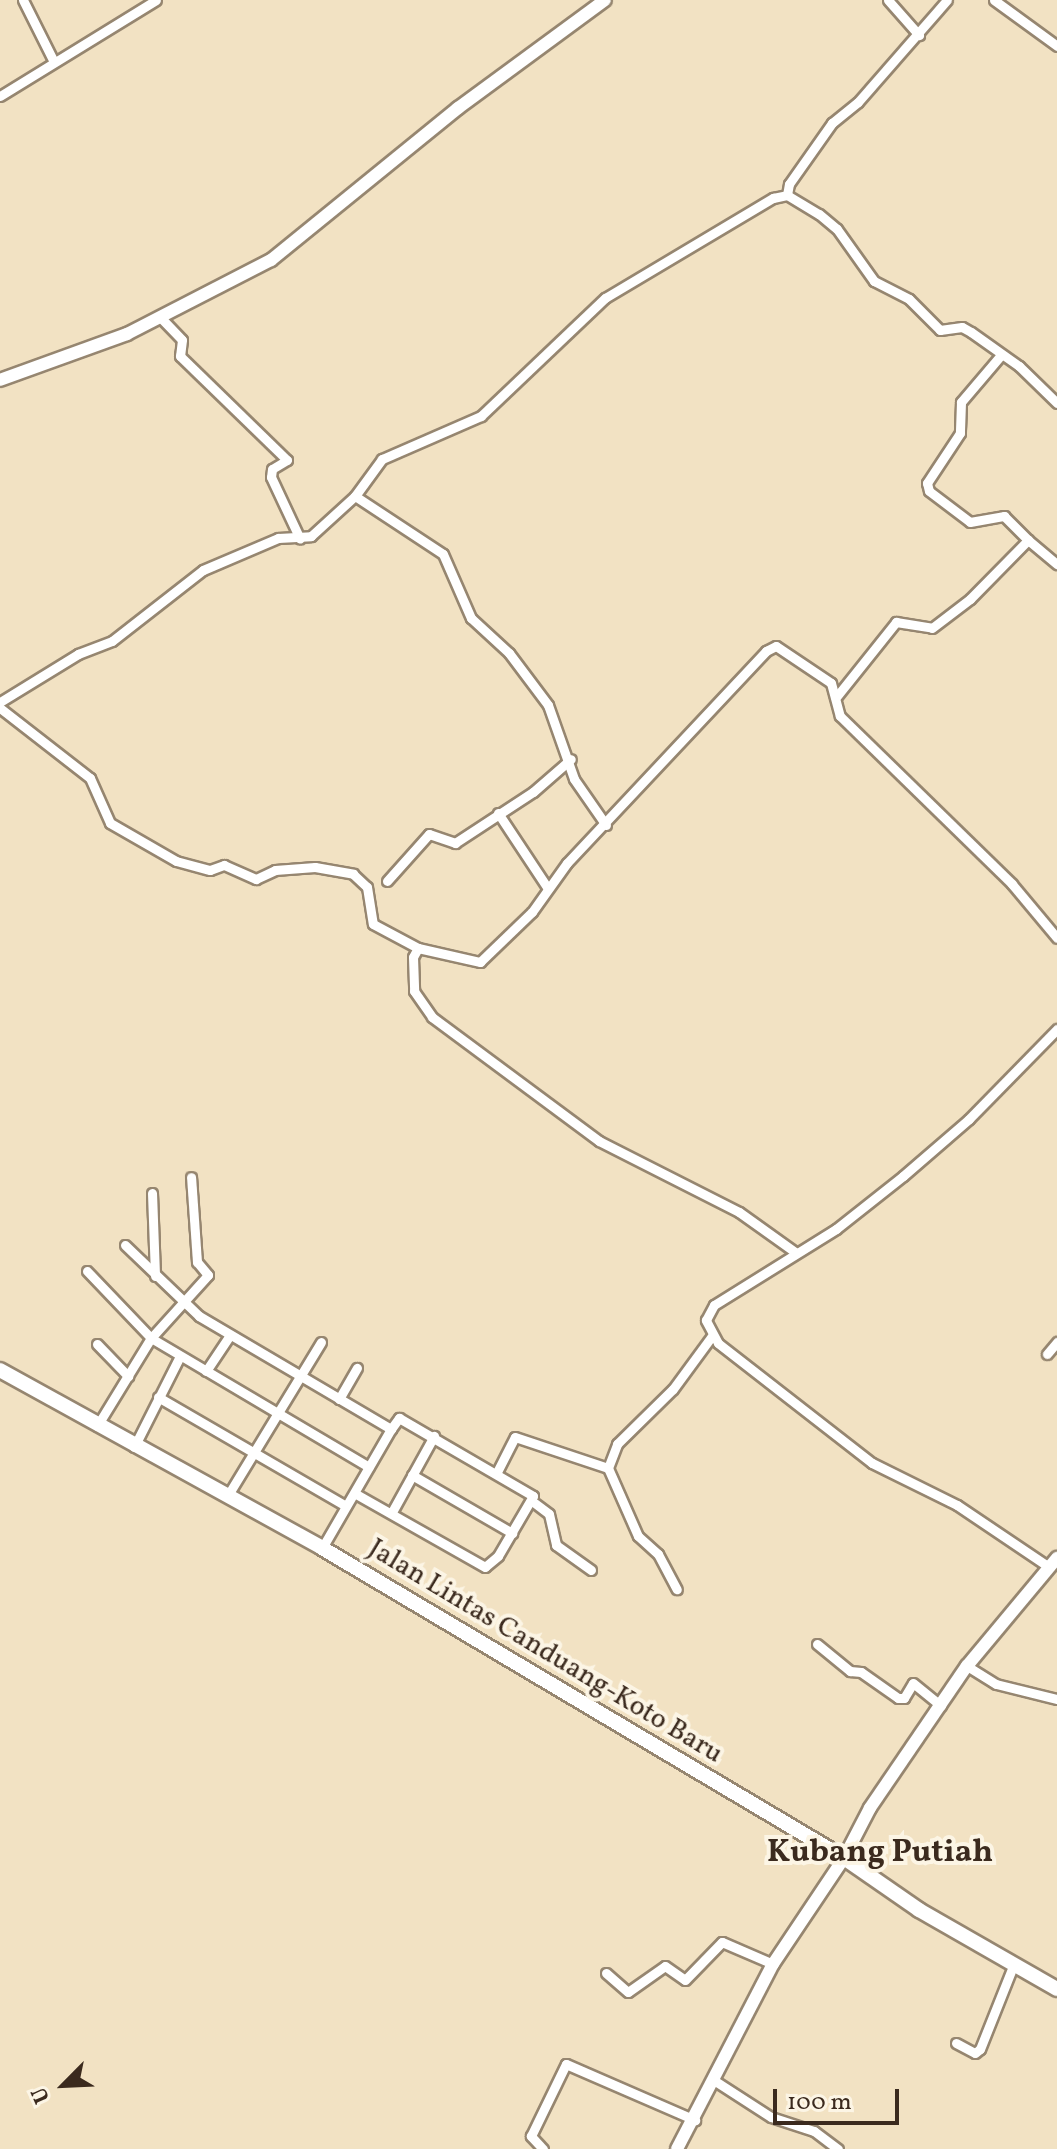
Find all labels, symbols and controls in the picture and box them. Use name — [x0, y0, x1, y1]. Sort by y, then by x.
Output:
street label: Jalan Lintas Canduang-Koto Baru — [361, 1533, 729, 1771]
district label: Kubang Putiah — [767, 1834, 993, 1872]
north arrow — [24, 2045, 104, 2125]
scale bar — [777, 2073, 903, 2123]
text: U — [24, 2082, 59, 2108]
text: 100 m — [787, 2086, 852, 2120]

